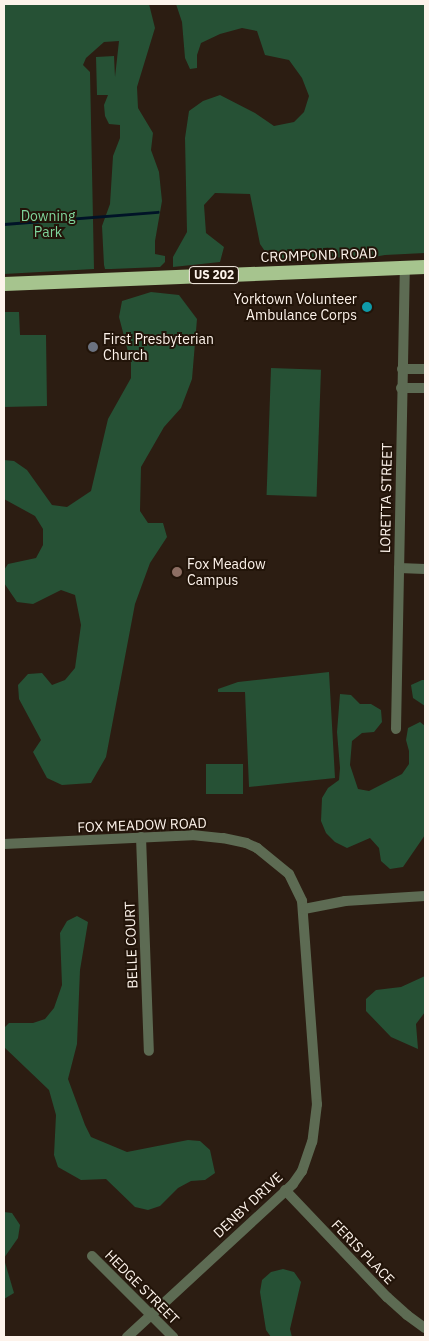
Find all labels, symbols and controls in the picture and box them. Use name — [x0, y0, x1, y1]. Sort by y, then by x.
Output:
park label: Downing Park — [21, 208, 75, 240]
street label: CROMPOND ROAD — [260, 245, 378, 265]
road number: US 202 — [188, 266, 240, 284]
place label: Yorktown Volunteer Ambulance Corps — [234, 291, 357, 324]
marker: Yorktown Volunteer Ambulance Corps — [361, 301, 373, 313]
place label: First Presbyterian Church — [103, 331, 214, 364]
marker: First Presbyterian Church — [87, 341, 99, 353]
street label: LORETTA STREET — [377, 443, 395, 553]
place label: Fox Meadow Campus — [187, 556, 266, 588]
marker: Fox Meadow Campus — [171, 566, 183, 578]
street label: FOX MEADOW ROAD — [77, 814, 207, 836]
street label: BELLE COURT — [121, 901, 141, 989]
street label: DENBY DRIVE — [210, 1169, 286, 1241]
street label: FERIS PLACE — [328, 1216, 398, 1288]
street label: HEDGE STREET — [101, 1246, 183, 1328]

